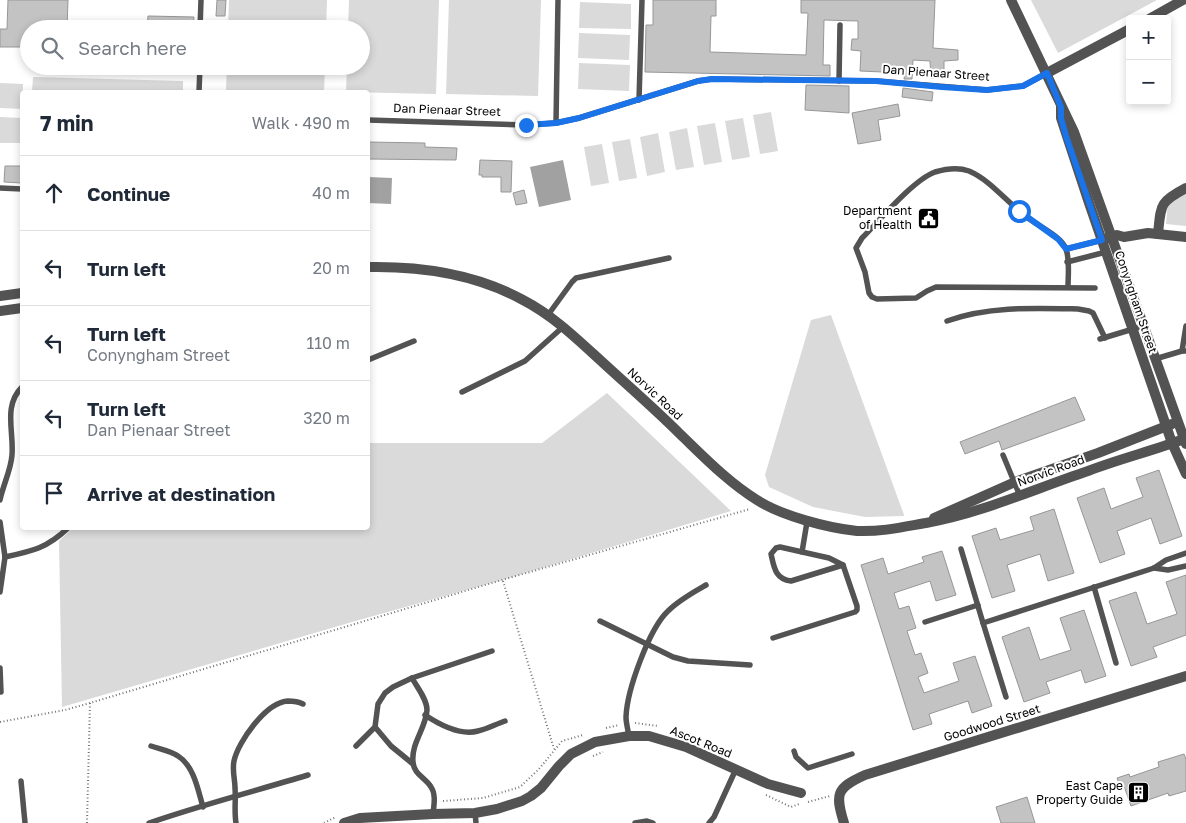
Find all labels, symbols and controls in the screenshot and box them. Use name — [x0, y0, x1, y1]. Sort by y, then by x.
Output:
map controls — [1126, 15, 1171, 105]
button: + — [1126, 15, 1171, 60]
search box — [20, 20, 370, 75]
icon: search — [38, 34, 66, 62]
text: Search here — [78, 36, 187, 59]
button: − — [1126, 60, 1171, 105]
street label: Dan Pienaar Street — [882, 61, 990, 84]
street label: Dan Pienaar Street — [393, 100, 501, 119]
text: 7 min — [40, 110, 94, 136]
text: Walk · 490 m — [252, 113, 350, 133]
route end — [515, 114, 538, 137]
icon: ahead — [40, 179, 68, 207]
text: Continue — [87, 182, 170, 205]
text: 40 m — [312, 183, 350, 203]
route start — [1008, 200, 1031, 223]
place label: Department of Health — [843, 203, 912, 232]
public building icon: Department of Health — [916, 206, 940, 230]
street label: Conyngham Street — [1112, 249, 1161, 355]
icon: left — [40, 254, 68, 282]
text: Turn left — [87, 257, 166, 280]
text: 20 m — [313, 258, 350, 278]
text: Turn left — [87, 322, 166, 345]
icon: left — [40, 329, 68, 357]
text: 110 m — [306, 333, 350, 353]
text: Conyngham Street — [87, 345, 230, 365]
street label: Norvic Road — [625, 364, 686, 423]
text: Turn left — [87, 397, 166, 420]
icon: left — [40, 404, 68, 432]
text: 320 m — [303, 408, 350, 428]
text: Dan Pienaar Street — [87, 420, 231, 440]
street label: Norvic Road — [1015, 451, 1086, 490]
icon: arrive — [40, 479, 68, 507]
text: Arrive at destination — [87, 482, 275, 505]
street label: Goodwood Street — [942, 701, 1042, 744]
street label: Ascot Road — [668, 722, 734, 761]
place label: East Cape Property Guide — [1036, 778, 1123, 807]
building icon: East Cape Property Guide — [1127, 781, 1151, 805]

